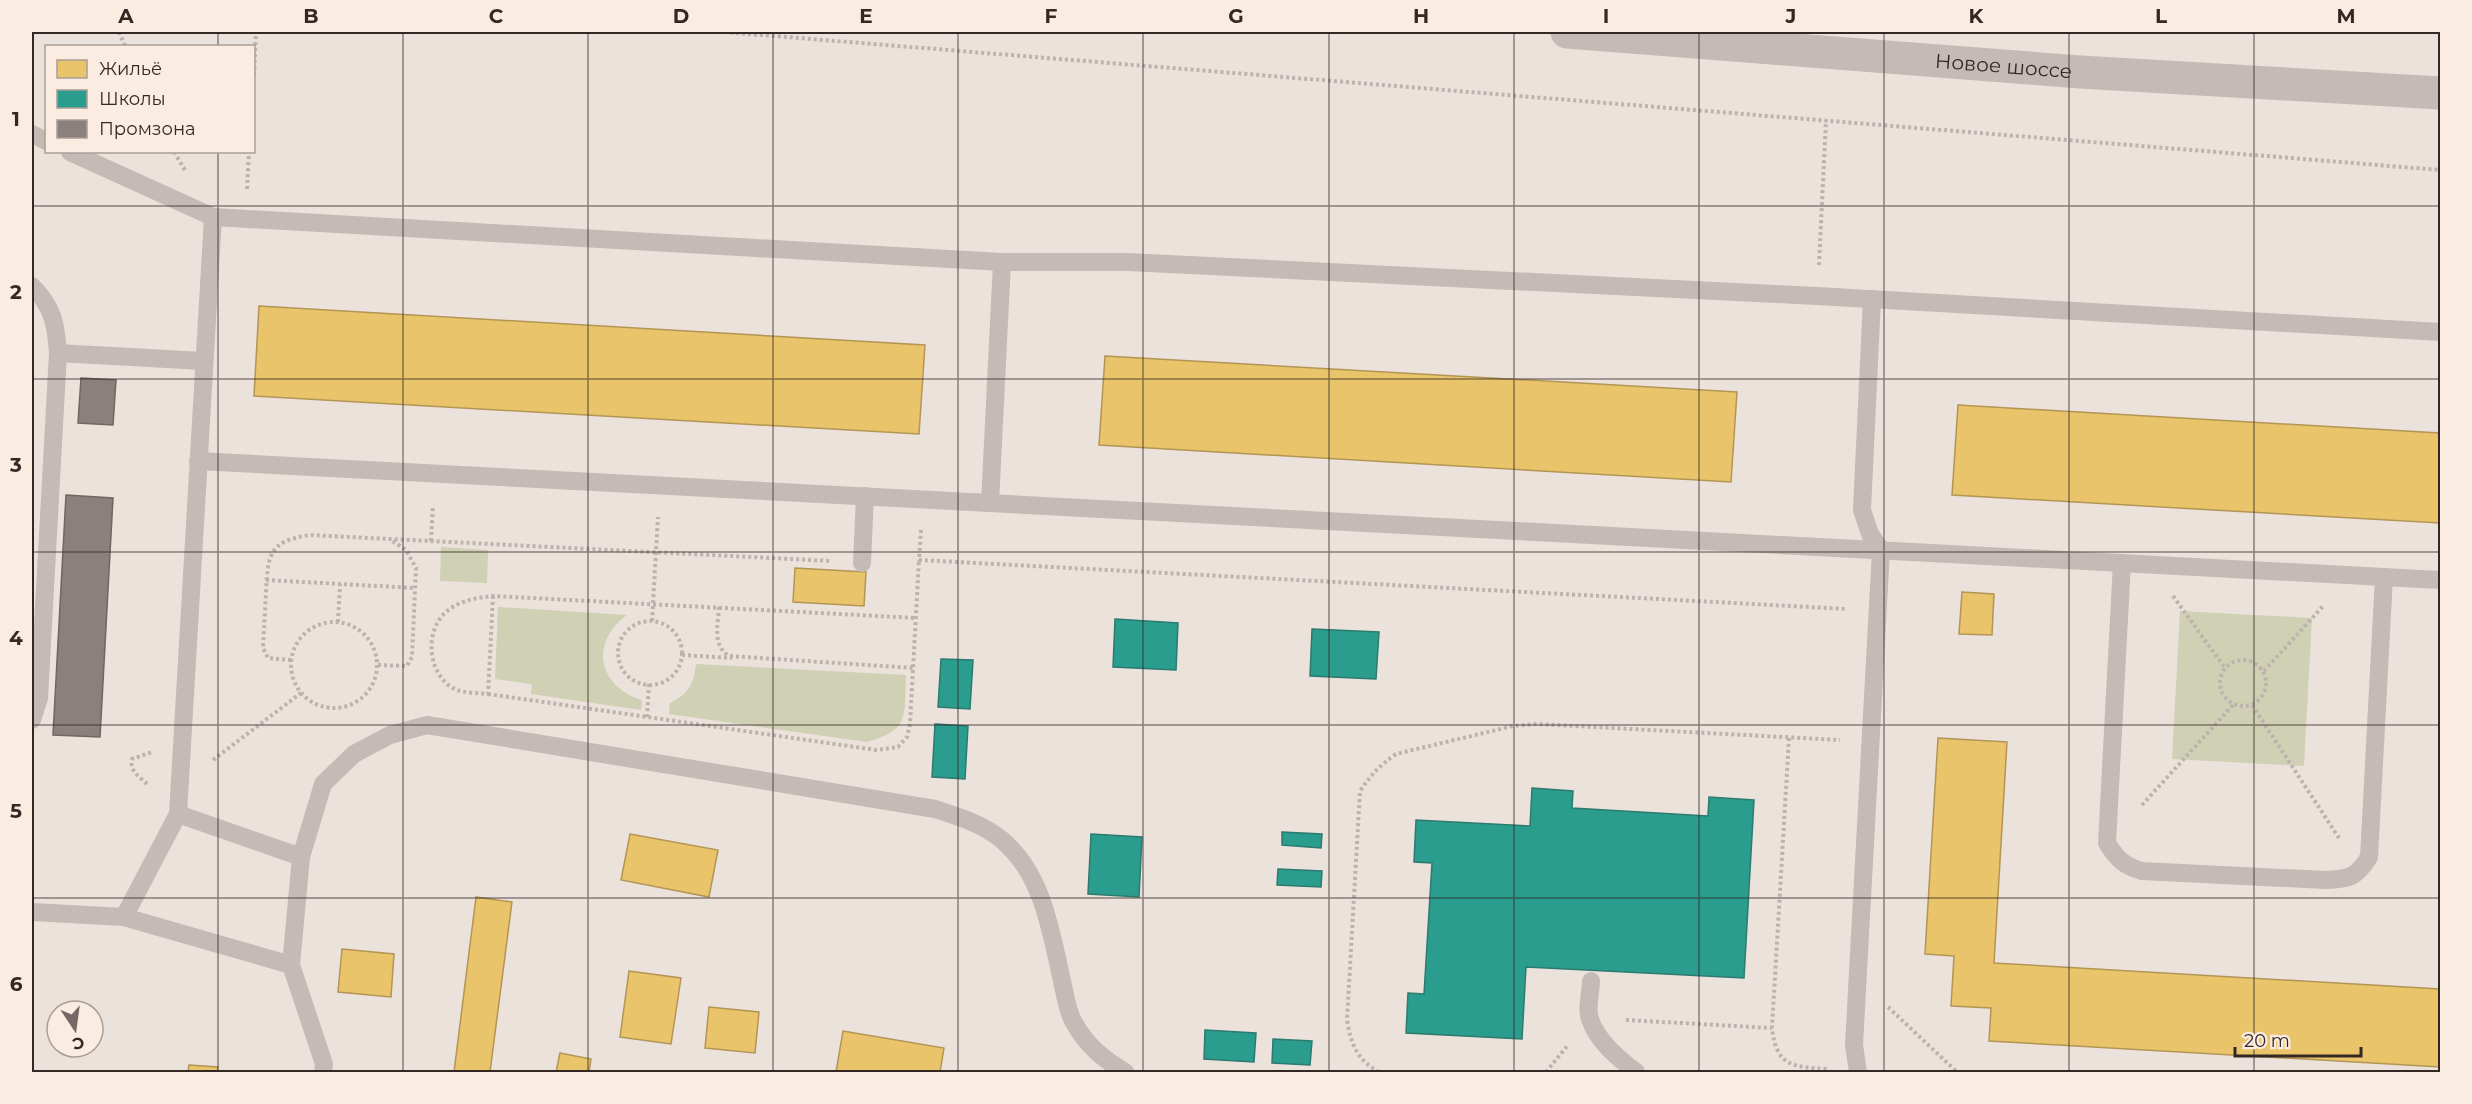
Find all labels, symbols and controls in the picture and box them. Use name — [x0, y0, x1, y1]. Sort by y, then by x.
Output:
text: A — [117, 4, 134, 28]
text: B — [303, 4, 319, 28]
text: C — [489, 4, 504, 28]
text: D — [673, 4, 689, 28]
text: E — [859, 4, 873, 28]
text: F — [1045, 4, 1058, 28]
text: G — [1228, 4, 1244, 28]
text: H — [1413, 4, 1429, 28]
text: I — [1603, 4, 1609, 28]
text: J — [1785, 4, 1796, 28]
text: K — [1969, 4, 1985, 28]
text: L — [2155, 4, 2167, 28]
text: M — [2336, 4, 2356, 28]
legend — [45, 45, 255, 153]
street label: Новое шоссе — [1934, 49, 2073, 83]
text: Жильё — [99, 58, 162, 80]
text: Школы — [99, 88, 166, 110]
text: 1 — [12, 107, 20, 131]
text: Промзона — [99, 118, 196, 140]
text: 2 — [10, 280, 22, 304]
text: 3 — [9, 453, 22, 477]
text: 4 — [9, 626, 23, 650]
text: 5 — [10, 799, 22, 823]
text: 6 — [10, 972, 23, 996]
north arrow — [45, 999, 105, 1059]
scale bar — [2235, 1020, 2361, 1058]
text: 20 m — [2244, 1030, 2290, 1052]
text: С — [70, 1033, 86, 1054]

